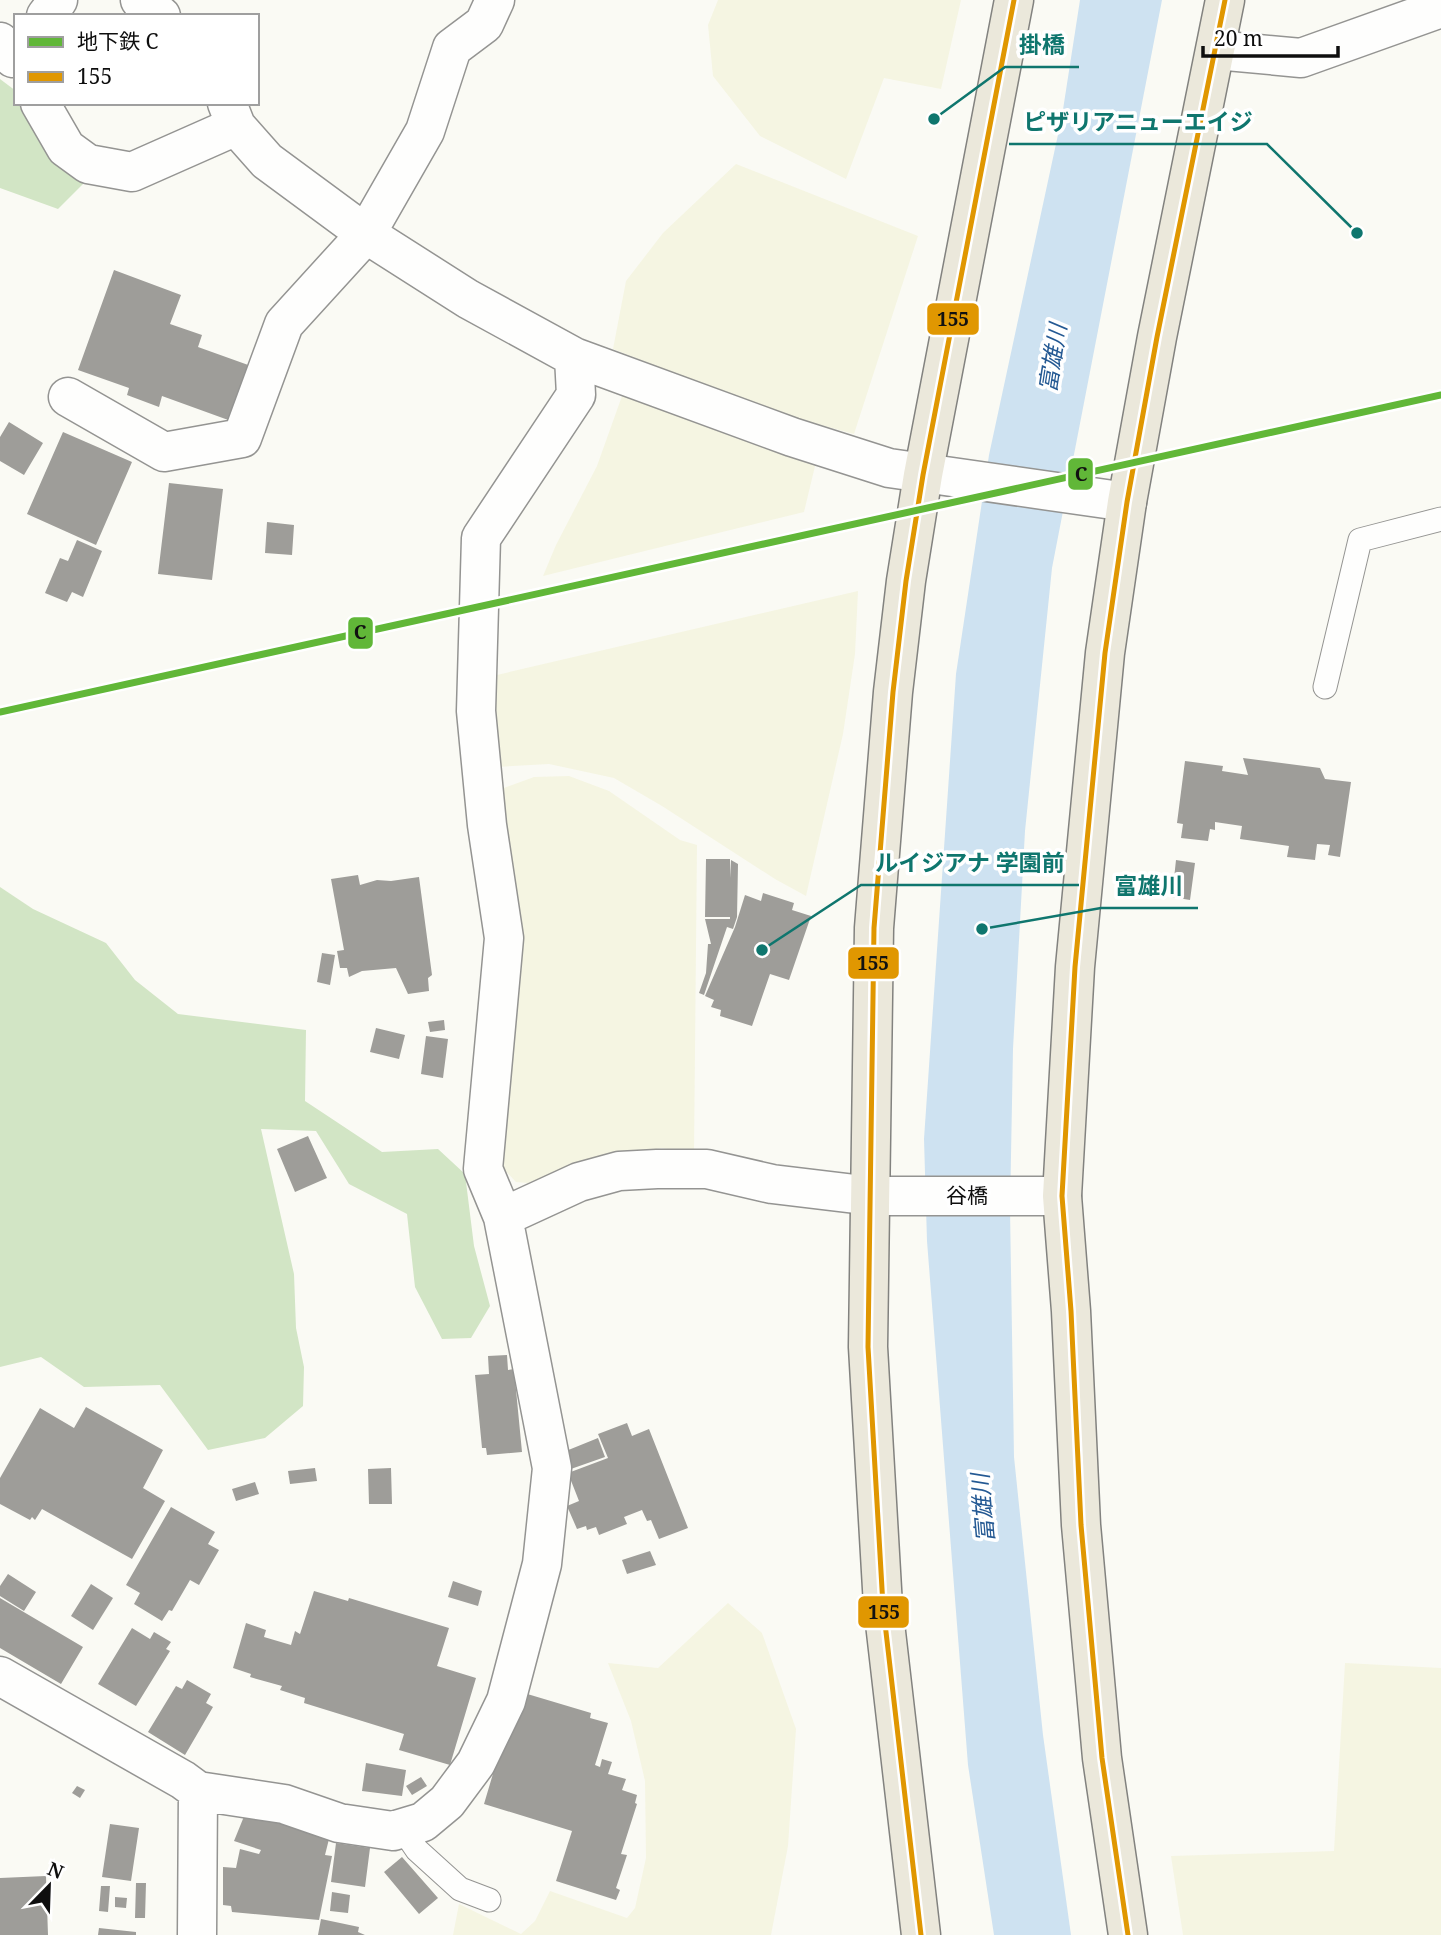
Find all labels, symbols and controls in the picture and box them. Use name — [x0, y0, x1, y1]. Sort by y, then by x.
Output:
legend — [14, 14, 259, 105]
scale bar — [1203, 14, 1338, 58]
callout: 掛橋 — [1005, 23, 1079, 67]
text: 20 m — [1214, 24, 1263, 52]
text: 地下鉄 C — [77, 27, 158, 55]
text: 掛橋 — [1019, 28, 1065, 60]
text: 155 — [77, 62, 112, 90]
callout: ピザリアニューエイジ — [1009, 100, 1267, 144]
text: ピザリアニューエイジ — [1023, 105, 1253, 137]
line badge: 155 — [926, 302, 980, 336]
text: 155 — [937, 306, 969, 332]
water label: 富雄川 — [1031, 318, 1074, 394]
line badge: C — [1067, 457, 1094, 491]
text: C — [1075, 461, 1087, 487]
line badge: C — [347, 616, 374, 650]
text: C — [354, 619, 366, 645]
callout: ルイジアナ 学園前 — [861, 841, 1079, 885]
text: ルイジアナ 学園前 — [875, 846, 1065, 878]
callout: 富雄川 — [1101, 864, 1198, 908]
text: 富雄川 — [1115, 869, 1184, 901]
line badge: 155 — [847, 946, 900, 980]
text: 155 — [857, 950, 889, 976]
street label: 谷橋 — [946, 1181, 988, 1209]
water label: 富雄川 — [963, 1469, 1001, 1544]
line badge: 155 — [857, 1595, 910, 1629]
text: 155 — [868, 1599, 900, 1625]
north arrow — [14, 1851, 84, 1921]
text: N — [44, 1855, 68, 1885]

